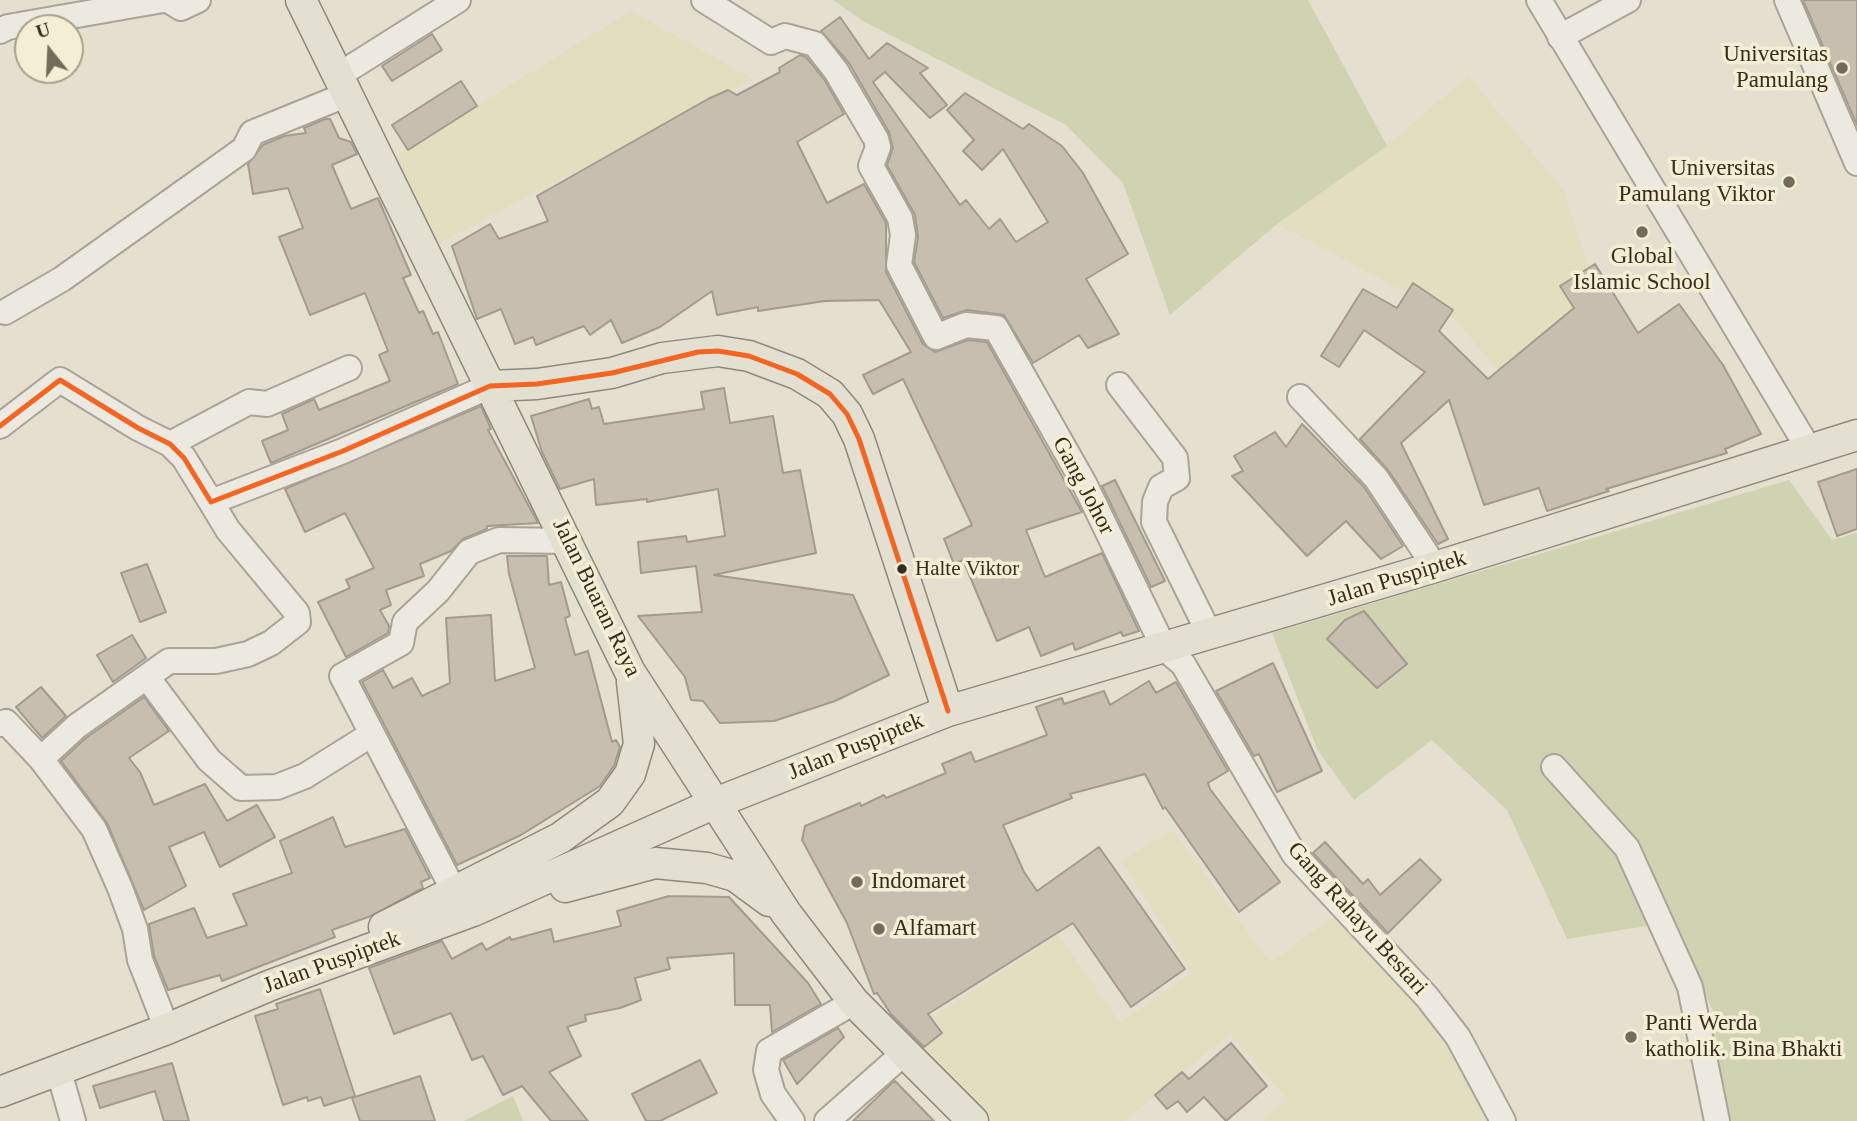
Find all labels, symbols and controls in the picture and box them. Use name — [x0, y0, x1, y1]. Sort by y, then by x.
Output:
north arrow — [14, 14, 84, 84]
text: U — [33, 18, 53, 43]
place label: Universitas Pamulang — [1723, 41, 1828, 95]
marker: Universitas Pamulang — [1834, 60, 1850, 76]
place label: Universitas Pamulang Viktor — [1619, 155, 1775, 209]
marker: Universitas Pamulang Viktor — [1781, 174, 1797, 190]
marker: Global Islamic School — [1634, 224, 1650, 240]
place label: Global Islamic School — [1573, 243, 1711, 297]
street label: Gang Johor — [1046, 432, 1120, 540]
street label: Jalan Buaran Raya — [546, 514, 646, 682]
street label: Jalan Puspiptek — [1324, 545, 1470, 613]
place label: Halte Viktor — [915, 556, 1019, 582]
marker: Halte Viktor — [895, 562, 909, 576]
street label: Jalan Puspiptek — [784, 707, 928, 787]
street label: Gang Rahayu Bestari — [1281, 837, 1433, 1001]
place label: Indomaret — [871, 868, 966, 896]
marker: Indomaret — [849, 874, 865, 890]
place label: Alfamart — [893, 915, 976, 943]
marker: Alfamart — [871, 921, 887, 937]
street label: Jalan Puspiptek — [260, 925, 404, 1001]
place label: Panti Werda katholik. Bina Bhakti — [1645, 1010, 1842, 1064]
marker: Panti Werda katholik. Bina Bhakti — [1623, 1029, 1639, 1045]

